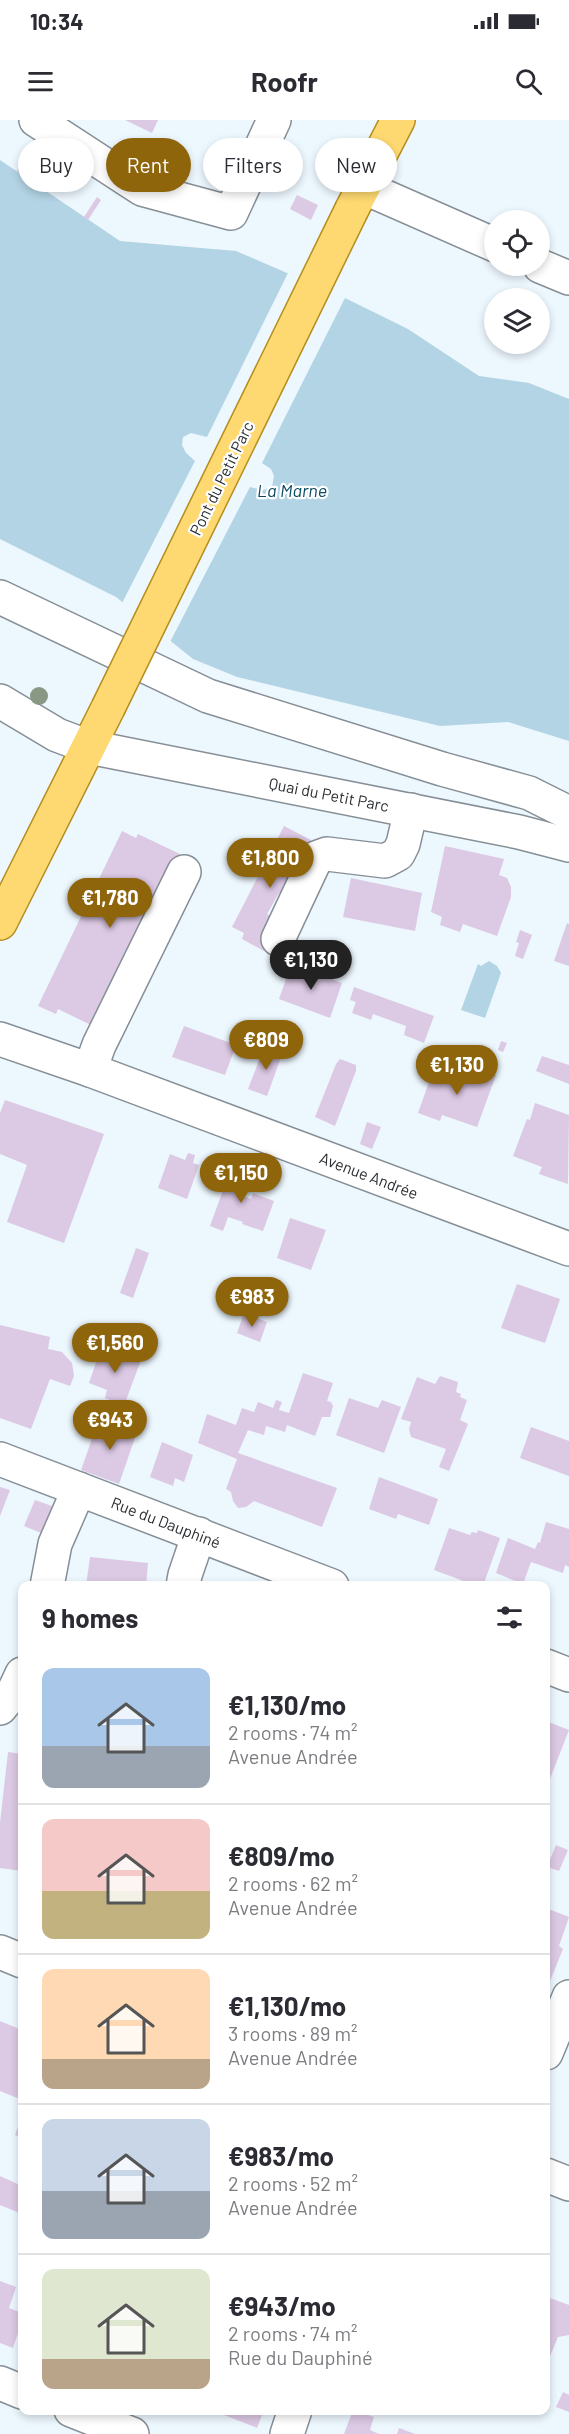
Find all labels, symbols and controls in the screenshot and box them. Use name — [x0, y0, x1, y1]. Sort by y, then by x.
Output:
text: 10:34 — [30, 8, 84, 34]
icon: menu — [24, 65, 57, 98]
text: Roofr — [251, 65, 318, 97]
icon: search — [512, 65, 545, 98]
chip: Buy — [18, 138, 94, 192]
chip: Rent — [106, 138, 191, 192]
chip: Filters — [203, 138, 303, 192]
chip: New — [315, 138, 397, 192]
map controls — [484, 210, 550, 354]
button: locate — [484, 210, 550, 276]
button: layers — [484, 288, 550, 354]
street label: Pont du Petit Parc — [185, 418, 257, 538]
water label: La Marne — [257, 479, 327, 501]
street label: Quai du Petit Parc — [267, 773, 391, 815]
pin: €1,800 — [221, 838, 319, 889]
text: €1,800 — [241, 845, 299, 869]
pin: €1,780 — [61, 878, 159, 929]
text: €1,780 — [81, 885, 139, 909]
pin: €1,130 — [262, 940, 360, 991]
text: €1,130 — [284, 947, 338, 971]
pin: €809 — [230, 1020, 302, 1071]
text: €809 — [243, 1027, 289, 1051]
pin: €1,130 — [408, 1045, 506, 1096]
text: €1,130 — [430, 1052, 484, 1076]
street label: Avenue Andrée — [317, 1148, 421, 1202]
pin: €1,150 — [192, 1153, 290, 1204]
text: €1,150 — [214, 1160, 268, 1184]
pin: €983 — [216, 1277, 288, 1328]
text: €983 — [230, 1284, 274, 1308]
pin: €1,560 — [66, 1323, 164, 1374]
text: €1,560 — [86, 1330, 144, 1354]
pin: €943 — [74, 1400, 146, 1451]
text: €943 — [87, 1407, 133, 1431]
street label: Rue du Dauphiné — [109, 1492, 223, 1552]
icon: filters — [493, 1601, 526, 1634]
text: 9 homes — [42, 1602, 138, 1633]
text: €1,130/mo — [228, 1689, 346, 1720]
icon: home — [90, 1692, 162, 1764]
text: 2 rooms · 74 m² — [228, 1720, 358, 1744]
text: Avenue Andrée — [228, 1744, 358, 1768]
text: €809/mo — [228, 1840, 335, 1871]
icon: home — [90, 1843, 162, 1915]
text: 2 rooms · 62 m² — [228, 1871, 358, 1895]
text: Avenue Andrée — [228, 1895, 358, 1919]
text: €1,130/mo — [228, 1990, 346, 2021]
icon: home — [90, 1993, 162, 2065]
text: 3 rooms · 89 m² — [228, 2021, 358, 2045]
text: Avenue Andrée — [228, 2045, 358, 2069]
text: €983/mo — [228, 2140, 334, 2171]
icon: home — [90, 2143, 162, 2215]
text: 2 rooms · 52 m² — [228, 2171, 358, 2195]
text: Avenue Andrée — [228, 2195, 358, 2219]
text: €943/mo — [228, 2290, 336, 2321]
icon: home — [90, 2293, 162, 2365]
text: 2 rooms · 74 m² — [228, 2321, 358, 2345]
text: Rue du Dauphiné — [228, 2345, 373, 2369]

